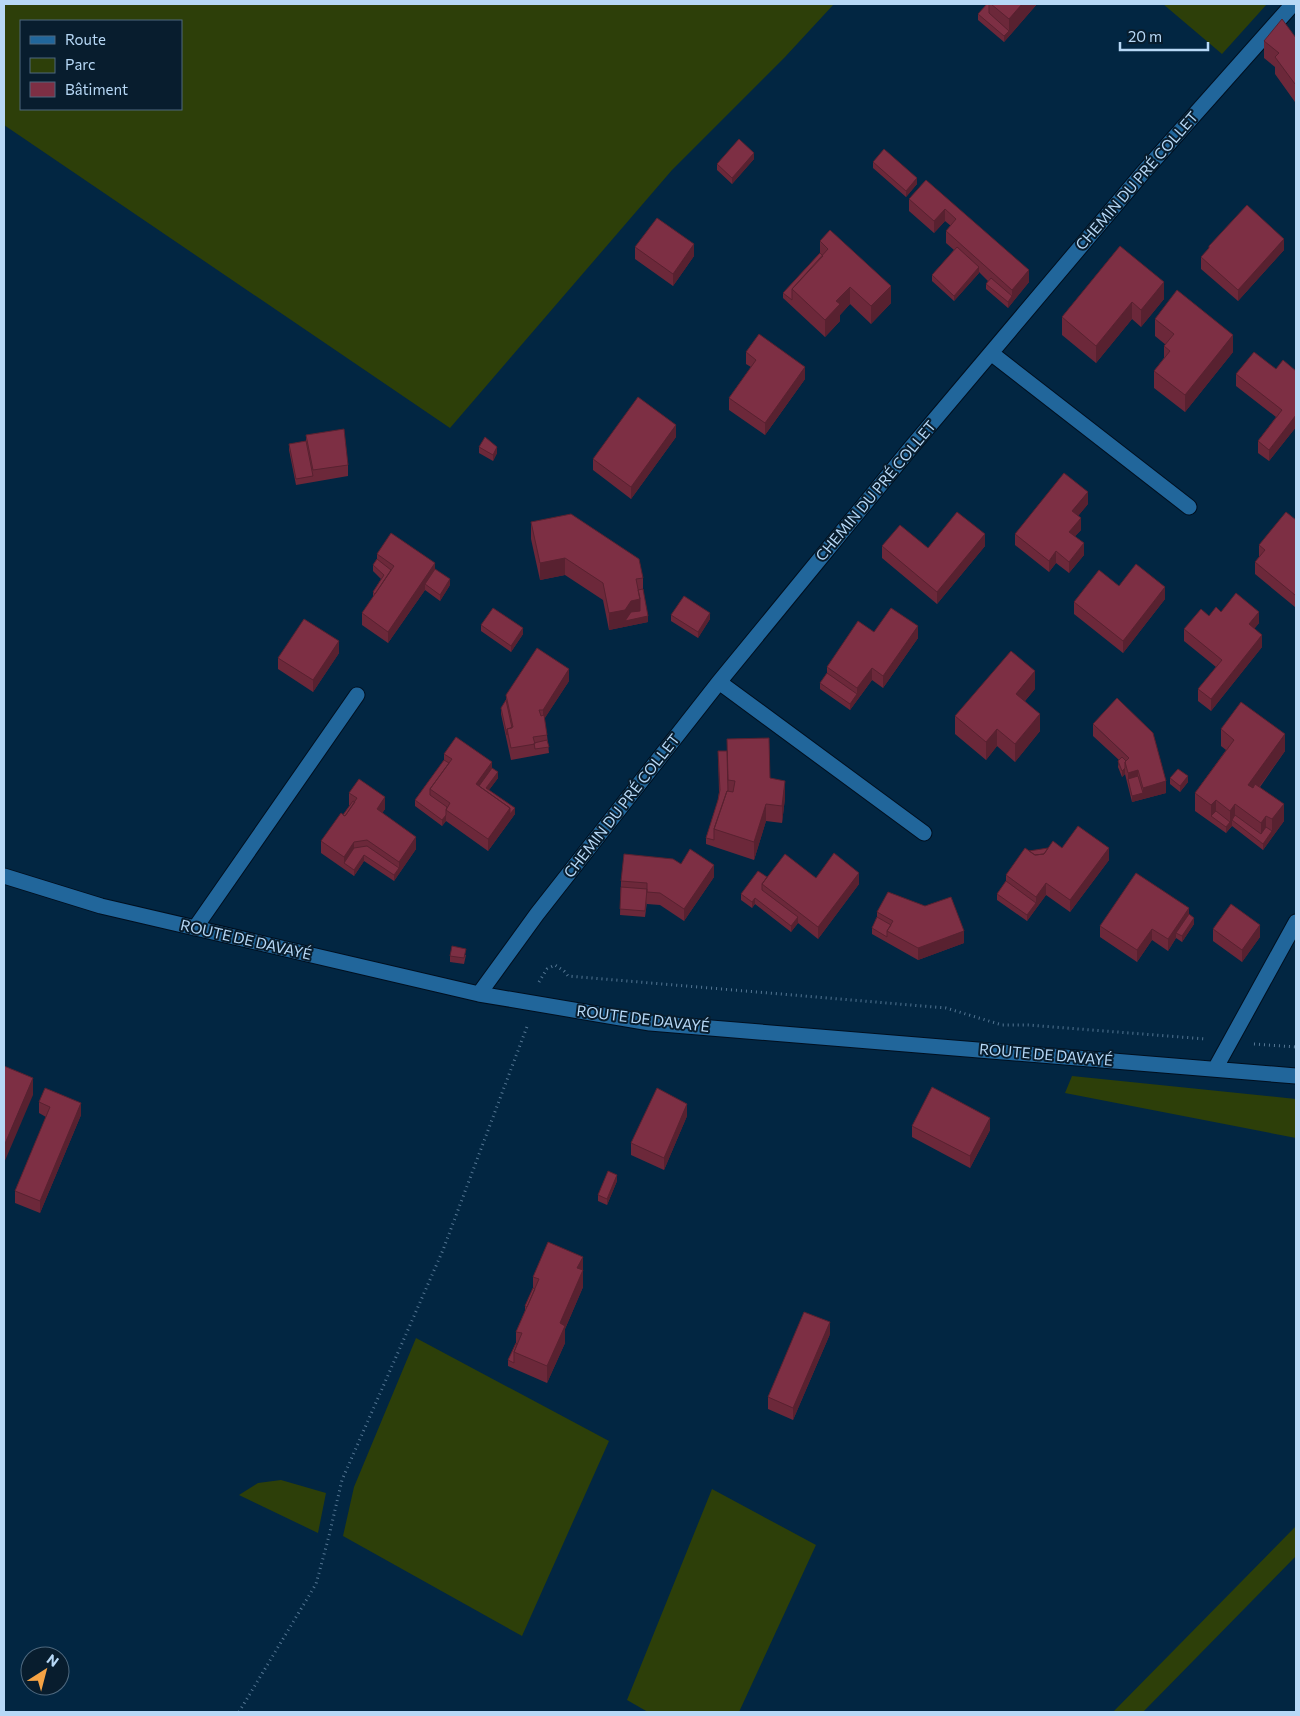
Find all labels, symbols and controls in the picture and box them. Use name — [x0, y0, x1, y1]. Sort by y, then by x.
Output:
legend — [20, 20, 182, 110]
scale bar — [1120, 20, 1208, 52]
text: 20 m — [1128, 27, 1162, 45]
text: Route — [65, 30, 106, 48]
text: Parc — [65, 55, 95, 73]
text: Bâtiment — [65, 80, 128, 98]
street label: CHEMIN DU PRÉ COLLET — [1070, 107, 1202, 253]
street label: CHEMIN DU PRÉ COLLET — [811, 416, 939, 564]
street label: CHEMIN DU PRÉ COLLET — [559, 729, 683, 881]
street label: ROUTE DE DAVAYÉ — [179, 914, 314, 963]
street label: ROUTE DE DAVAYÉ — [576, 1000, 711, 1035]
street label: ROUTE DE DAVAYÉ — [979, 1038, 1114, 1069]
north arrow — [20, 1646, 70, 1696]
text: N — [44, 1650, 62, 1670]

